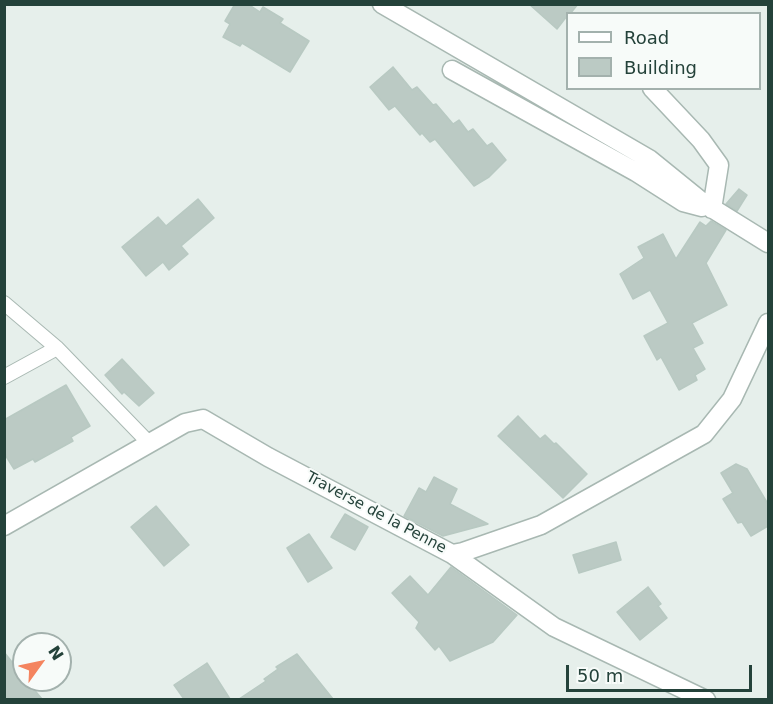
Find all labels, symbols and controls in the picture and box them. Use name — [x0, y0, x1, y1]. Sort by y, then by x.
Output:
legend — [566, 12, 761, 90]
text: Road — [624, 27, 669, 48]
text: Building — [624, 57, 697, 78]
street label: Traverse de la Penne — [303, 468, 449, 558]
north arrow — [12, 632, 72, 692]
text: N — [44, 642, 67, 664]
scale bar — [569, 653, 755, 691]
text: 50 m — [577, 665, 623, 686]

